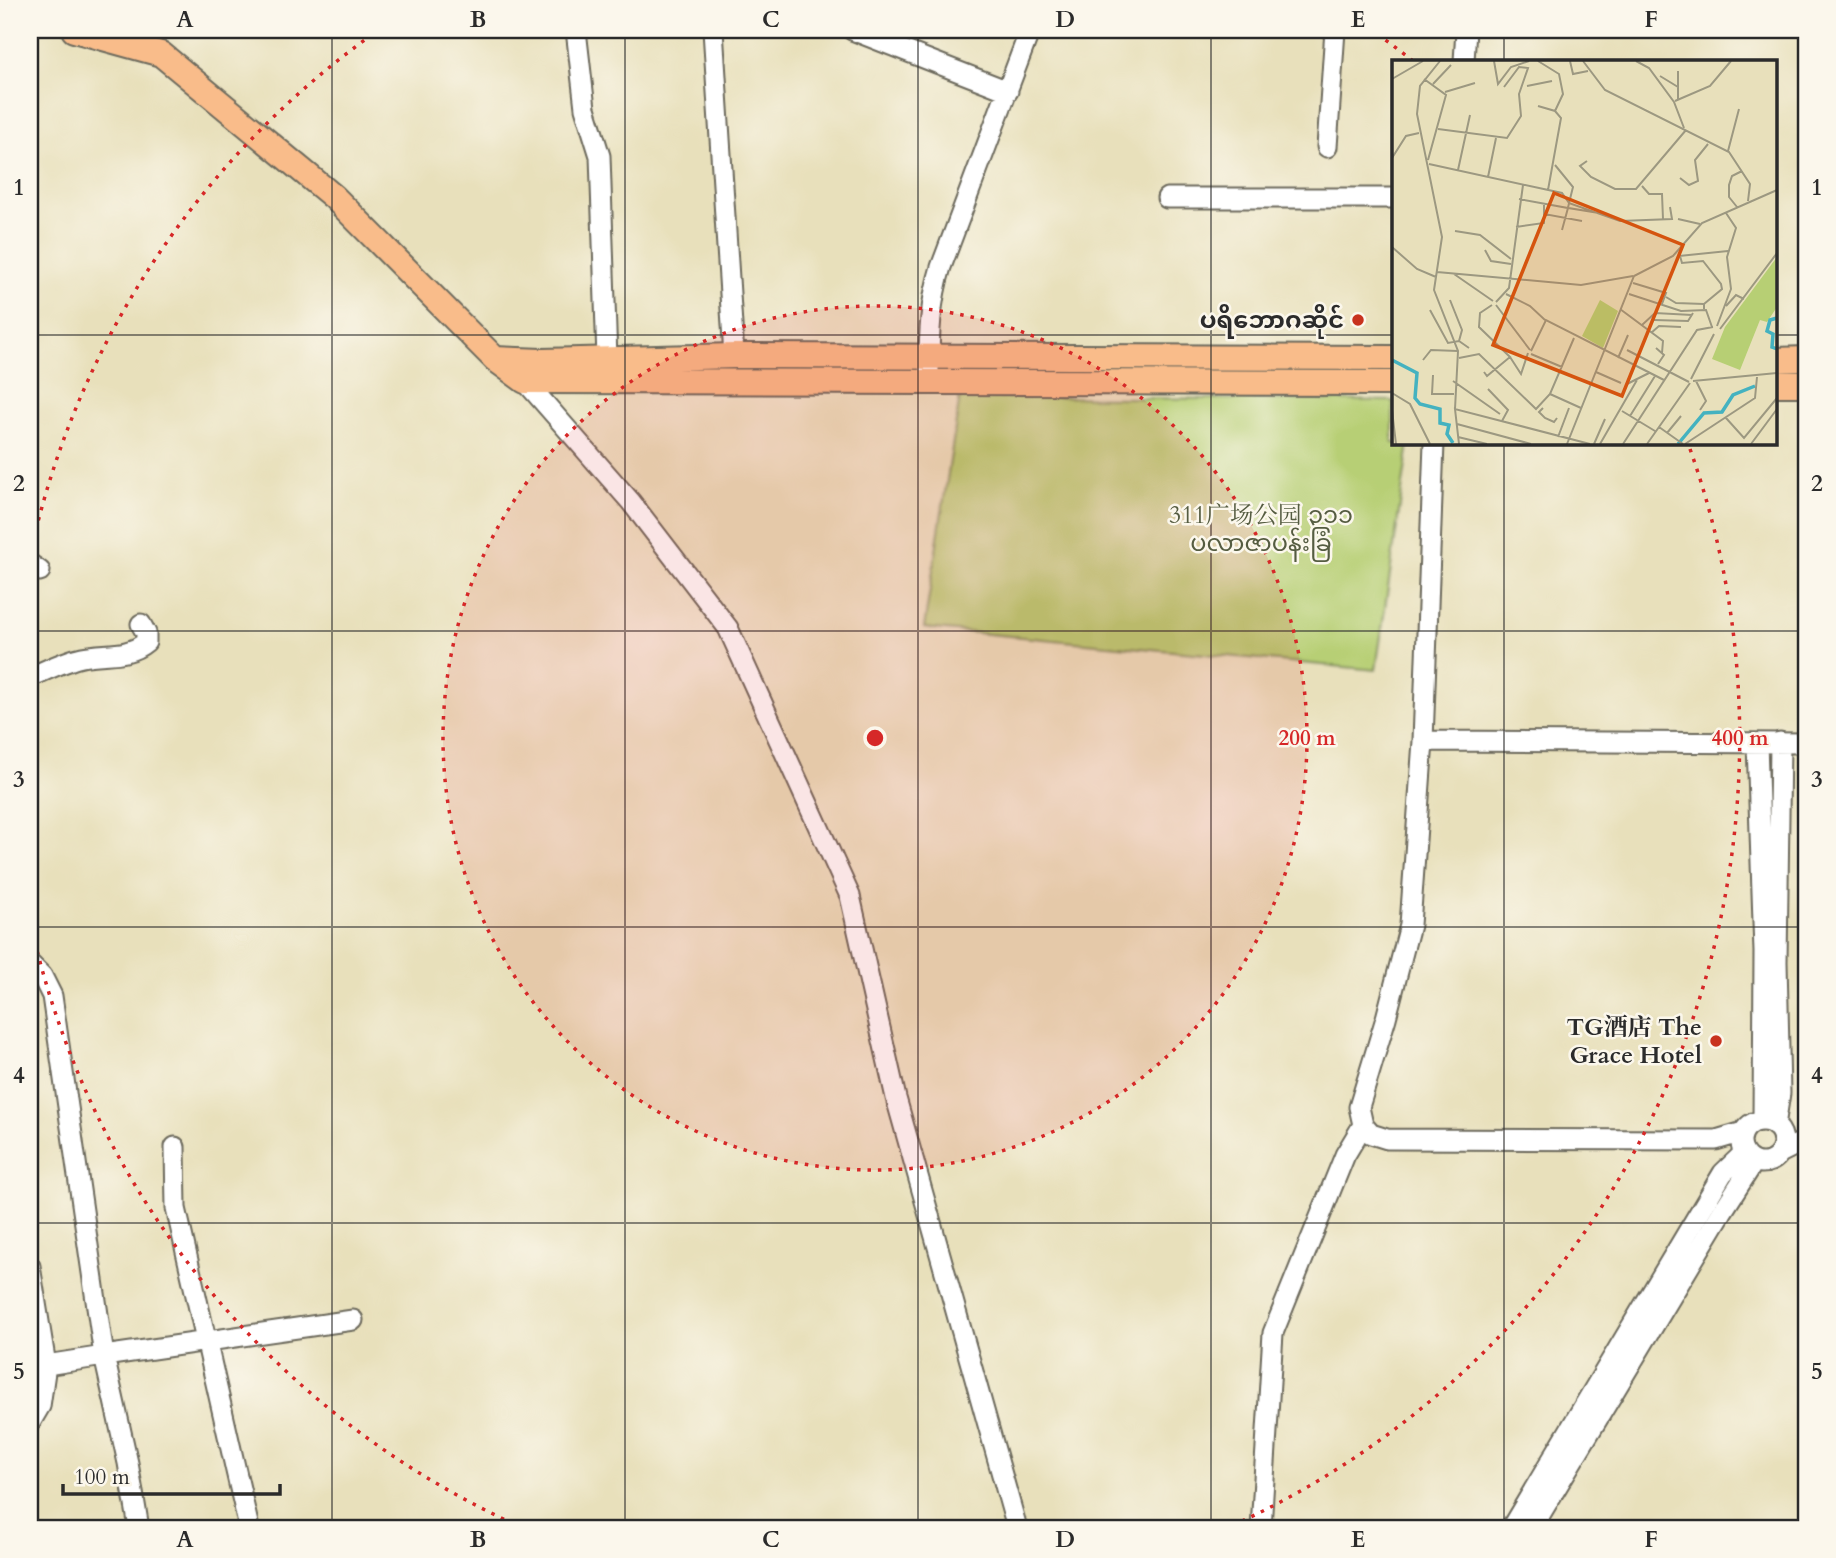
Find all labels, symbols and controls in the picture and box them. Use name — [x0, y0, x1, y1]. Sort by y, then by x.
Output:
text: A — [176, 4, 194, 35]
text: B — [470, 4, 486, 35]
text: C — [762, 4, 780, 35]
text: D — [1055, 4, 1075, 35]
text: E — [1351, 4, 1365, 35]
text: F — [1644, 4, 1658, 35]
inset map — [1392, 60, 1776, 444]
text: 1 — [13, 172, 25, 203]
text: 1 — [1811, 172, 1823, 203]
place label: ပရိဘောဂဆိုင် — [1200, 304, 1344, 339]
marker: ပရိဘောဂဆိုင် — [1350, 312, 1366, 328]
text: 2 — [13, 468, 25, 499]
text: 2 — [1811, 468, 1823, 499]
park label: 311广场公园 ၃၁၁ ပလာဇာပန်းခြံ — [1169, 499, 1353, 562]
text: 200 m — [1278, 724, 1336, 753]
text: 400 m — [1711, 724, 1769, 753]
centre of rings — [863, 726, 887, 750]
text: 3 — [13, 764, 25, 795]
text: 3 — [1811, 764, 1823, 795]
place label: TG酒店 The Grace Hotel — [1566, 1011, 1702, 1072]
marker: TG酒店 The Grace Hotel — [1708, 1033, 1724, 1049]
text: 4 — [13, 1060, 25, 1091]
text: 4 — [1811, 1060, 1823, 1091]
text: 5 — [13, 1356, 25, 1387]
text: 5 — [1811, 1356, 1823, 1387]
scale bar — [63, 1453, 280, 1497]
text: 100 m — [74, 1463, 130, 1492]
text: A — [176, 1524, 194, 1555]
text: B — [470, 1524, 486, 1555]
text: C — [762, 1524, 780, 1555]
text: D — [1055, 1524, 1075, 1555]
text: E — [1351, 1524, 1365, 1555]
text: F — [1644, 1524, 1658, 1555]

